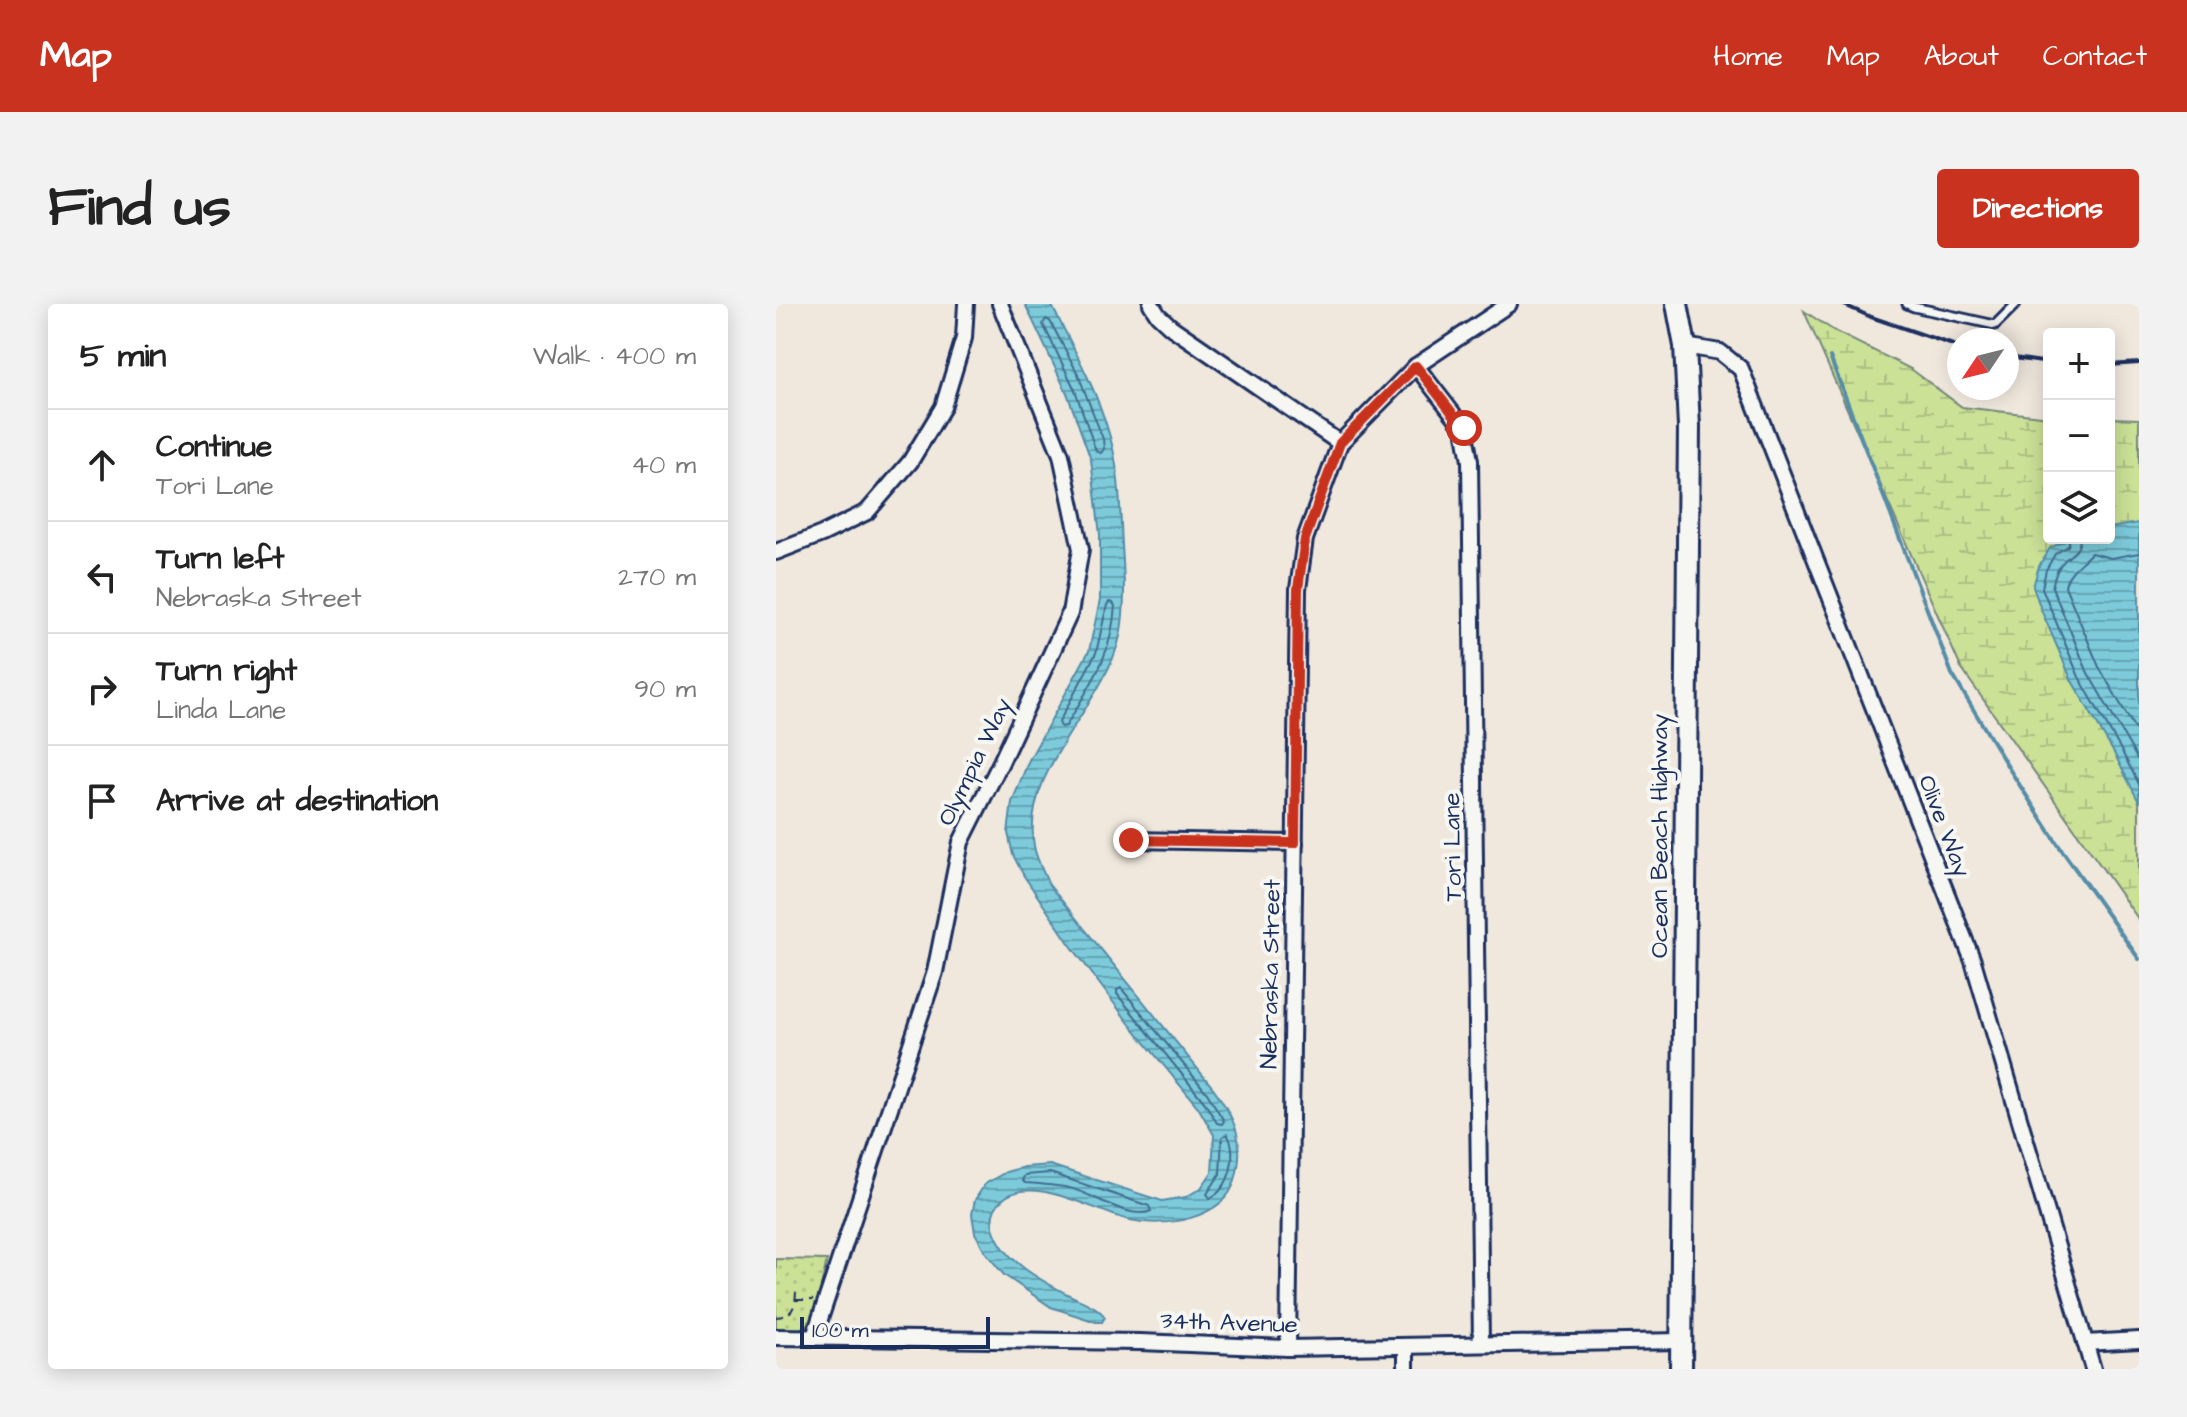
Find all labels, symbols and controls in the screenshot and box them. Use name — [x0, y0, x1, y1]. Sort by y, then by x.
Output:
text: Map — [40, 30, 112, 82]
text: Home — [1713, 37, 1783, 76]
text: Map — [1827, 37, 1880, 76]
text: About — [1924, 37, 1999, 76]
text: Contact — [2043, 37, 2147, 76]
text: Find us — [48, 169, 231, 247]
button: Directions — [1937, 169, 2139, 248]
north arrow — [1947, 328, 2019, 400]
map controls — [2043, 328, 2115, 544]
button: + — [2043, 328, 2115, 400]
text: 5 min — [80, 332, 166, 380]
text: Walk · 400 m — [533, 338, 696, 374]
button: − — [2043, 400, 2115, 472]
route start — [1446, 410, 1482, 446]
text: Continue — [156, 426, 272, 468]
icon: ahead — [80, 443, 124, 487]
text: 40 m — [631, 447, 696, 483]
text: Tori Lane — [156, 468, 274, 504]
button: layers — [2043, 472, 2115, 544]
text: Turn left — [156, 538, 284, 580]
icon: left — [80, 555, 124, 599]
text: 270 m — [618, 559, 696, 595]
text: Nebraska Street — [156, 580, 361, 616]
text: Turn right — [156, 650, 297, 692]
icon: right — [80, 667, 124, 711]
text: 90 m — [634, 671, 696, 707]
text: Linda Lane — [156, 692, 286, 728]
street label: Olympia Way — [929, 692, 1022, 832]
street label: Ocean Beach Highway — [1643, 714, 1678, 958]
street label: Olive Way — [1908, 770, 1979, 882]
icon: arrive — [80, 779, 124, 823]
text: Arrive at destination — [156, 780, 438, 822]
street label: Tori Lane — [1435, 792, 1471, 902]
route end — [1113, 822, 1149, 858]
street label: Nebraska Street — [1252, 879, 1290, 1069]
street label: 34th Avenue — [1160, 1304, 1298, 1342]
scale bar — [800, 1313, 990, 1349]
text: 100 m — [812, 1315, 869, 1346]

